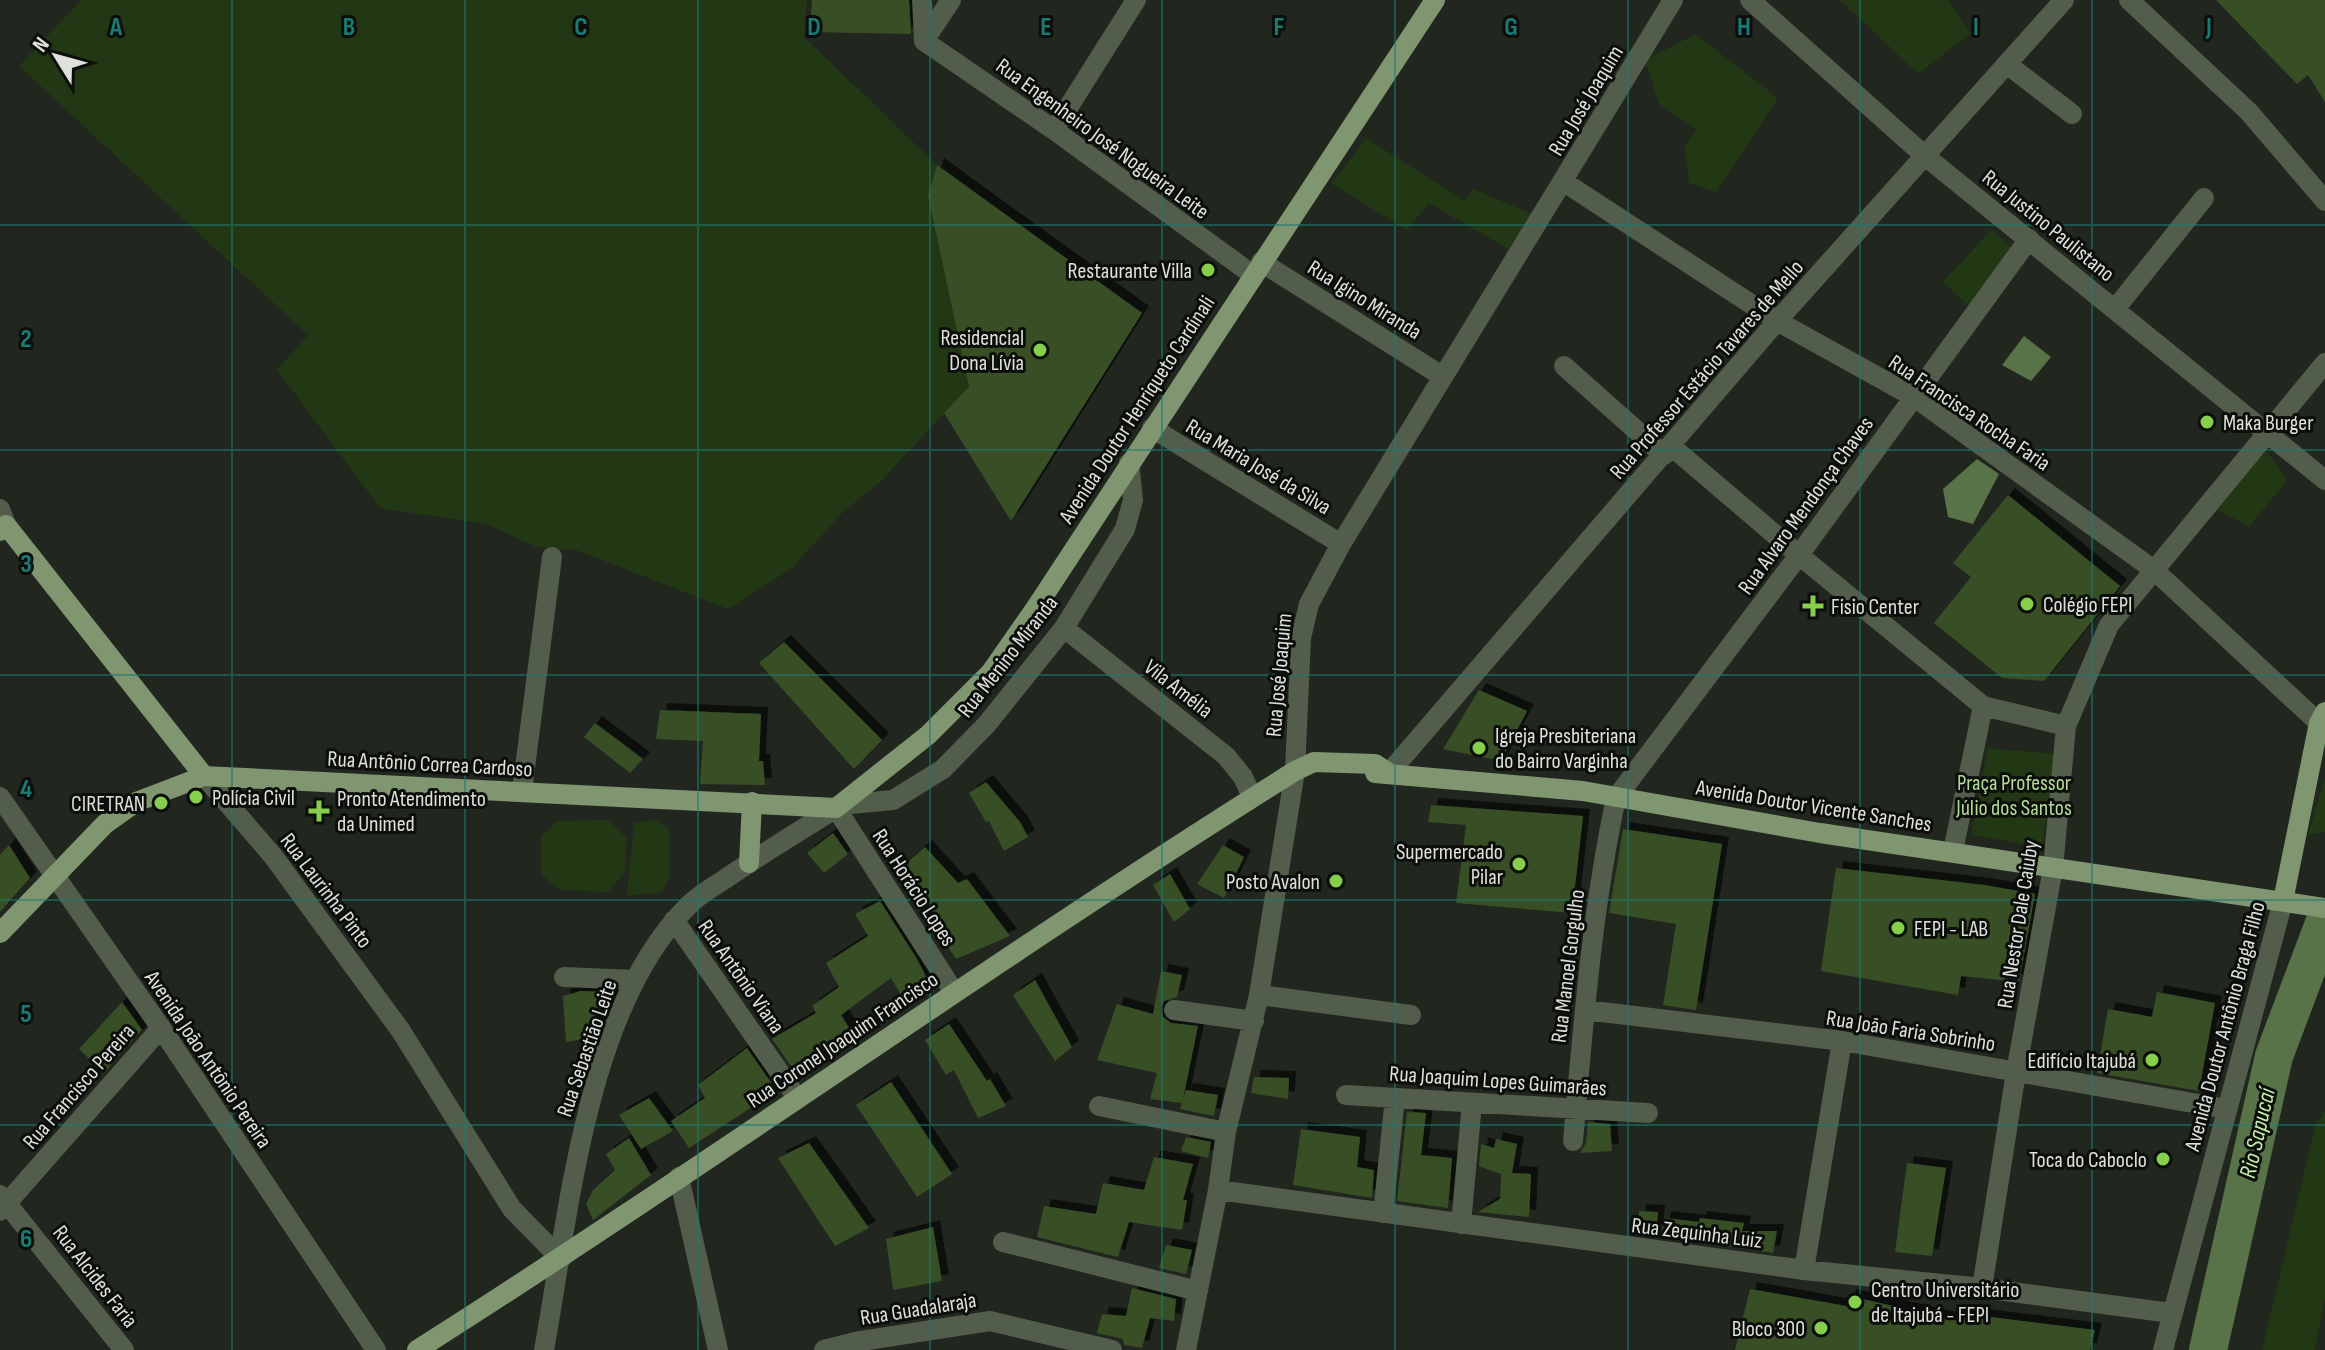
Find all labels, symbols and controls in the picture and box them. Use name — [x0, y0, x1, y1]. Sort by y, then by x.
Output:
text: A — [109, 12, 123, 43]
text: B — [343, 12, 355, 43]
text: C — [574, 12, 588, 43]
text: D — [807, 12, 821, 43]
text: E — [1040, 12, 1052, 43]
text: F — [1274, 12, 1285, 43]
text: G — [1504, 12, 1518, 43]
text: H — [1737, 12, 1751, 43]
text: I — [1973, 12, 1979, 43]
text: J — [2205, 12, 2212, 43]
north arrow — [16, 16, 96, 96]
text: N — [27, 32, 56, 58]
street label: Rua José Joaquim — [1543, 41, 1630, 161]
street label: Rua Engenheiro José Nogueira Leite — [990, 53, 1214, 226]
street label: Rua Justino Paulistano — [1976, 165, 2120, 288]
street label: Rua Igino Miranda — [1302, 255, 1426, 346]
street label: Rua Professor Estácio Tavares de Mello — [1605, 255, 1810, 485]
place label: Restaurante Villa — [1068, 258, 1192, 285]
marker: Restaurante Villa — [1199, 261, 1217, 279]
street label: Avenida Doutor Henriqueto Cardinali — [1053, 291, 1221, 530]
text: 2 — [20, 324, 32, 355]
place label: Residencial Dona Lívia — [940, 325, 1024, 377]
marker: Residencial Dona Lívia — [1031, 341, 1049, 359]
street label: Rua Francisca Rocha Faria — [1883, 349, 2055, 477]
place label: Maka Burger — [2223, 410, 2313, 437]
street label: Rua Alvaro Mendonça Chaves — [1733, 412, 1880, 600]
street label: Rua Maria José da Silva — [1181, 413, 1336, 521]
marker: Maka Burger — [2198, 413, 2216, 431]
text: 3 — [20, 549, 32, 580]
street label: Rua Menino Miranda — [952, 591, 1064, 723]
place label: Colégio FEPI — [2043, 592, 2133, 619]
place label: Fisio Center — [1831, 594, 1919, 621]
marker: Fisio Center — [1802, 595, 1824, 617]
marker: Colégio FEPI — [2018, 595, 2036, 613]
street label: Rua José Joaquim — [1261, 612, 1298, 738]
street label: Vila Amélia — [1138, 654, 1218, 724]
place label: Igreja Presbiteriana do Bairro Varginha — [1495, 723, 1636, 775]
marker: Igreja Presbiteriana do Bairro Varginha — [1470, 739, 1488, 757]
street label: Rua Antônio Correa Cardoso — [327, 746, 533, 783]
park label: Praça Professor Júlio dos Santos — [1955, 770, 2072, 822]
text: 4 — [20, 774, 32, 805]
street label: Avenida Doutor Vicente Sanches — [1693, 774, 1933, 838]
place label: Polícia Civil — [212, 785, 295, 812]
place label: Pronto Atendimento da Unimed — [337, 786, 486, 838]
marker: Polícia Civil — [187, 788, 205, 806]
place label: CIRETRAN — [71, 791, 145, 818]
marker: CIRETRAN — [152, 794, 170, 812]
marker: Pronto Atendimento da Unimed — [308, 800, 330, 822]
street label: Rua Horácio Lopes — [866, 824, 962, 952]
street label: Rua Laurinha Pinto — [274, 828, 378, 954]
street label: Rua Nestor Dale Caiuby — [1992, 838, 2045, 1010]
place label: Supermercado Pilar — [1396, 839, 1503, 891]
marker: Supermercado Pilar — [1510, 855, 1528, 873]
place label: Posto Avalon — [1226, 869, 1320, 896]
marker: Posto Avalon — [1327, 872, 1345, 890]
street label: Rua Manoel Gorgulho — [1546, 888, 1591, 1044]
street label: Avenida Doutor Antônio Braga Filho — [2179, 899, 2272, 1155]
street label: Rua Antônio Viana — [692, 915, 790, 1039]
place label: FEPI - LAB — [1914, 916, 1988, 943]
marker: FEPI - LAB — [1889, 919, 1907, 937]
street label: Avenida João Antônio Pereira — [138, 965, 277, 1154]
street label: Rua Coronel Joaquim Francisco — [742, 966, 944, 1114]
street label: Rua Sebastião Leite — [551, 976, 623, 1121]
text: 5 — [20, 999, 32, 1030]
street label: Rua João Faria Sobrinho — [1824, 1005, 1997, 1058]
street label: Rua Francisco Pereira — [17, 1019, 141, 1155]
place label: Edifício Itajubá — [2028, 1048, 2136, 1075]
marker: Edifício Itajubá — [2143, 1051, 2161, 1069]
street label: Rua Joaquim Lopes Guimarães — [1388, 1060, 1608, 1103]
water label: Rio Sapucaí — [2233, 1083, 2283, 1181]
place label: Toca do Caboclo — [2029, 1147, 2147, 1174]
marker: Toca do Caboclo — [2154, 1150, 2172, 1168]
street label: Rua Zequinha Luiz — [1630, 1212, 1764, 1255]
street label: Rua Alcides Faria — [46, 1220, 143, 1334]
text: 6 — [20, 1224, 32, 1255]
place label: Centro Universitário de Itajubá - FEPI — [1871, 1277, 2019, 1329]
street label: Rua Guadalaraja — [858, 1287, 978, 1332]
marker: Centro Universitário de Itajubá - FEPI — [1846, 1293, 1864, 1311]
place label: Bloco 300 — [1732, 1316, 1805, 1343]
marker: Bloco 300 — [1812, 1319, 1830, 1337]

